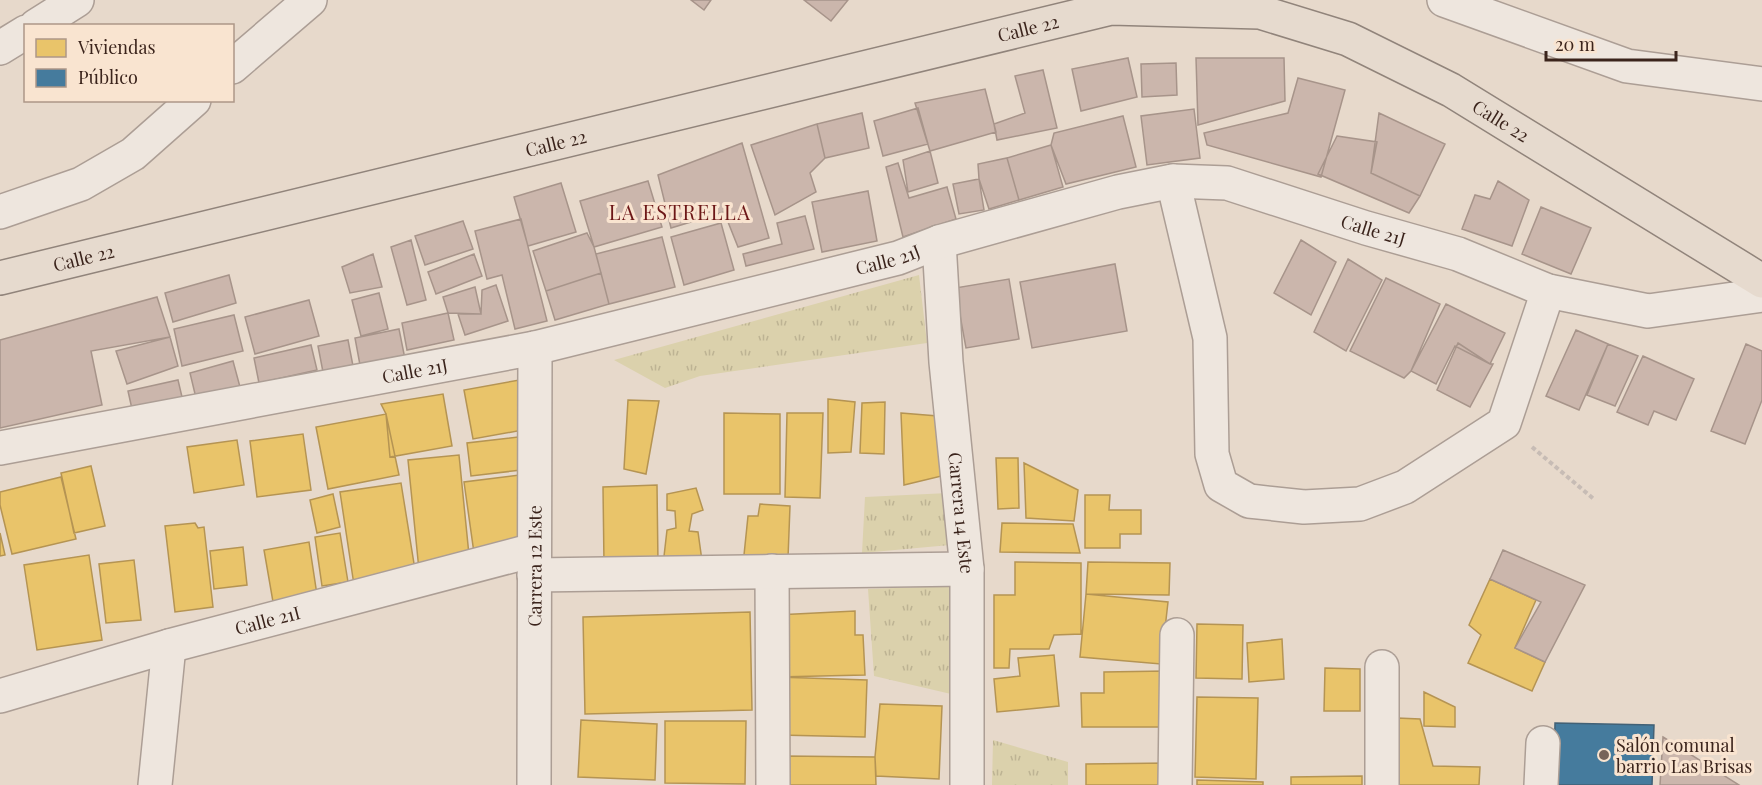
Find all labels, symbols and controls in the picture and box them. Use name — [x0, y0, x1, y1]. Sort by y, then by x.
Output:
street label: Calle 22 — [995, 9, 1061, 47]
legend — [24, 24, 234, 102]
scale bar — [1546, 24, 1676, 62]
text: 20 m — [1555, 32, 1595, 56]
text: Viviendas — [77, 35, 156, 59]
text: Público — [78, 65, 138, 89]
street label: Calle 22 — [1468, 94, 1534, 147]
street label: Calle 22 — [523, 124, 589, 162]
district label: LA ESTRELLA — [609, 198, 751, 225]
street label: Calle 21J — [1338, 209, 1409, 251]
street label: Calle 21J — [853, 238, 924, 280]
street label: Calle 22 — [50, 239, 117, 277]
street label: Calle 21J — [380, 353, 450, 388]
street label: Carrera 14 Este — [943, 451, 979, 574]
street label: Carrera 12 Este — [522, 505, 547, 627]
street label: Calle 21I — [232, 600, 303, 640]
place label: Salón comunal barrio Las Brisas — [1616, 733, 1752, 778]
marker: Salón comunal barrio Las Brisas — [1597, 748, 1611, 762]

